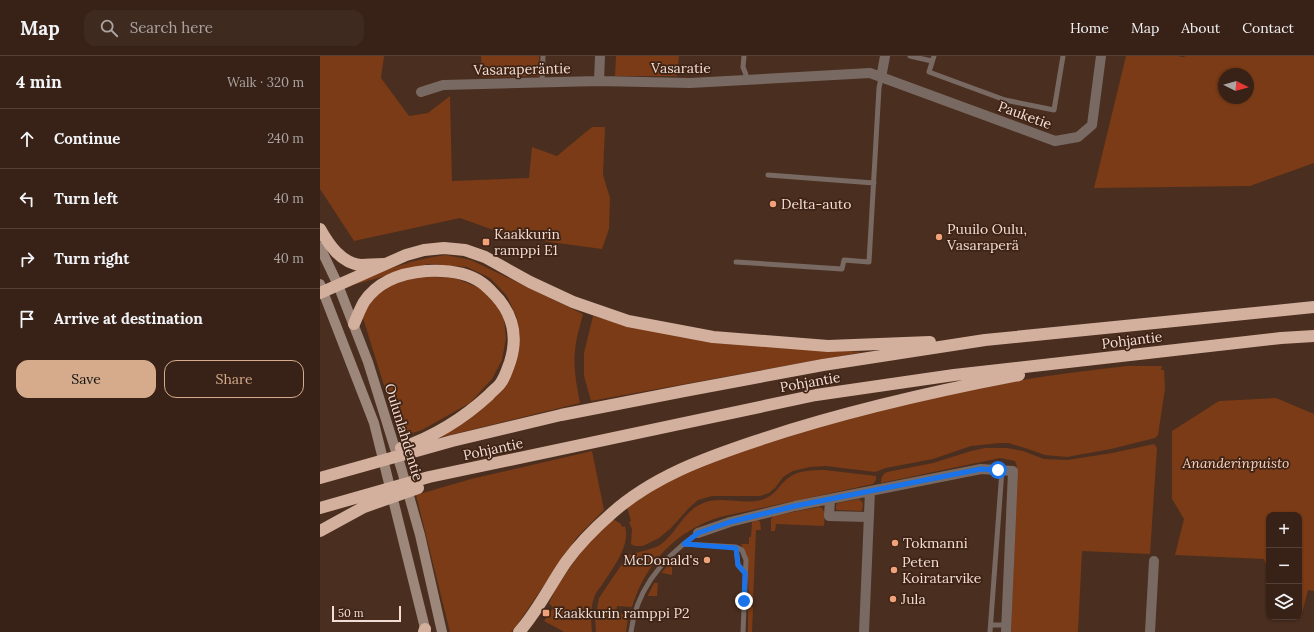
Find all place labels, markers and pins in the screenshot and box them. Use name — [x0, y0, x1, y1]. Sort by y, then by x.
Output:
place label: Delta-auto — [781, 195, 851, 213]
marker: Delta-auto — [768, 199, 778, 209]
place label: Puuilo Oulu, Vasaraperä — [946, 220, 1027, 254]
place label: Kaakkurin ramppi E1 — [494, 225, 560, 259]
marker: Puuilo Oulu, Vasaraperä — [934, 232, 944, 242]
marker: Kaakkurin ramppi E1 — [481, 237, 491, 247]
place label: Tokmanni — [903, 534, 968, 552]
marker: Tokmanni — [890, 538, 900, 548]
place label: McDonald's — [623, 551, 699, 569]
place label: Peten Koiratarvike — [902, 553, 982, 587]
marker: McDonald's — [702, 555, 712, 565]
marker: Peten Koiratarvike — [889, 565, 899, 575]
place label: Jula — [900, 590, 926, 608]
marker: Jula — [888, 594, 898, 604]
place label: Kaakkurin ramppi P2 — [554, 604, 690, 622]
marker: Kaakkurin ramppi P2 — [541, 608, 551, 618]

